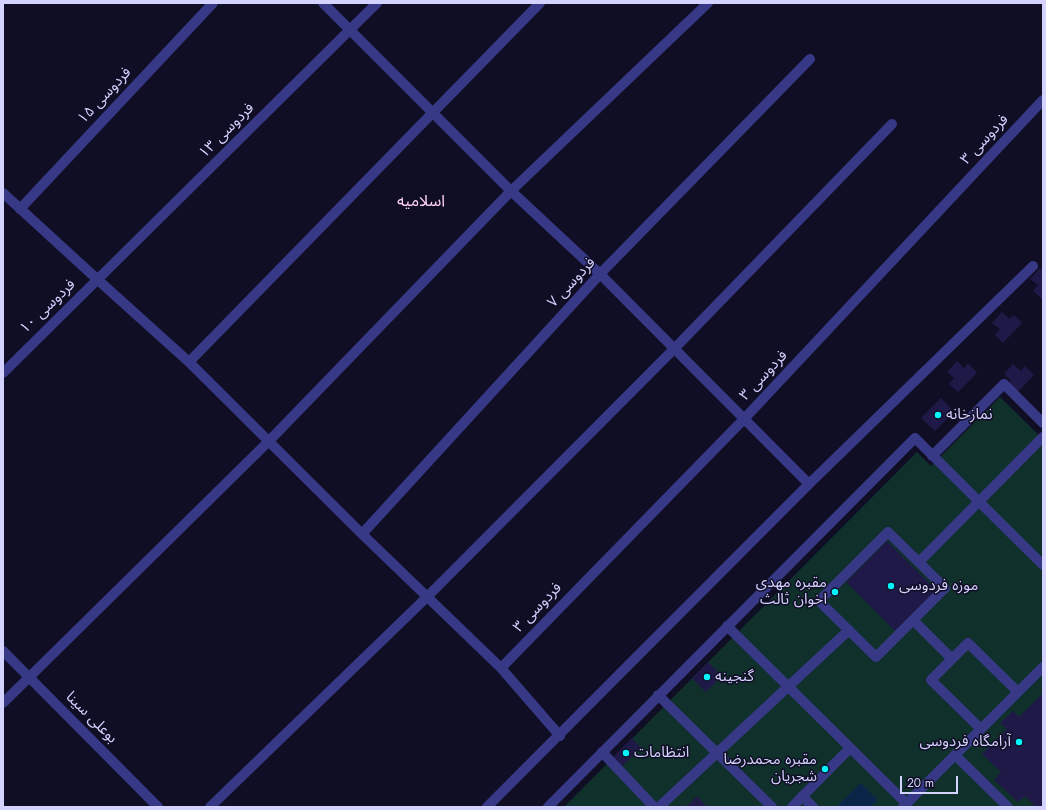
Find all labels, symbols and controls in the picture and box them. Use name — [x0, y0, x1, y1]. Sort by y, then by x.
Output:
street label: فردوسی ۱۵ — [74, 64, 136, 128]
street label: فردوسی ۱۳ — [196, 100, 258, 162]
street label: فردوسی ۳ — [957, 111, 1013, 169]
district label: اسلامیه — [397, 192, 445, 212]
street label: فردوسی ۷ — [544, 254, 600, 312]
street label: فردوسی ۱۰ — [16, 276, 80, 338]
street label: فردوسی ۳ — [736, 347, 792, 405]
place label: نمازخانه — [946, 406, 992, 424]
marker: نمازخانه — [933, 410, 943, 420]
place label: مقبره مهدی اخوان ثالث — [756, 574, 827, 609]
place label: موزه فردوسی — [899, 577, 978, 595]
street label: فردوسی ۳ — [510, 579, 566, 637]
marker: موزه فردوسی — [886, 581, 896, 591]
marker: مقبره مهدی اخوان ثالث — [830, 587, 840, 597]
place label: گنجینه — [715, 668, 754, 686]
marker: گنجینه — [702, 672, 712, 682]
street label: بوعلی سینا — [61, 688, 121, 748]
place label: آرامگاه فردوسی — [919, 733, 1011, 751]
marker: آرامگاه فردوسی — [1014, 737, 1024, 747]
place label: انتظامات — [634, 744, 689, 762]
marker: انتظامات — [621, 748, 631, 758]
place label: مقبره محمدرضا شجریان — [724, 751, 817, 786]
marker: مقبره محمدرضا شجریان — [820, 764, 830, 774]
scale bar — [902, 768, 960, 794]
text: 20 m — [907, 774, 934, 792]

